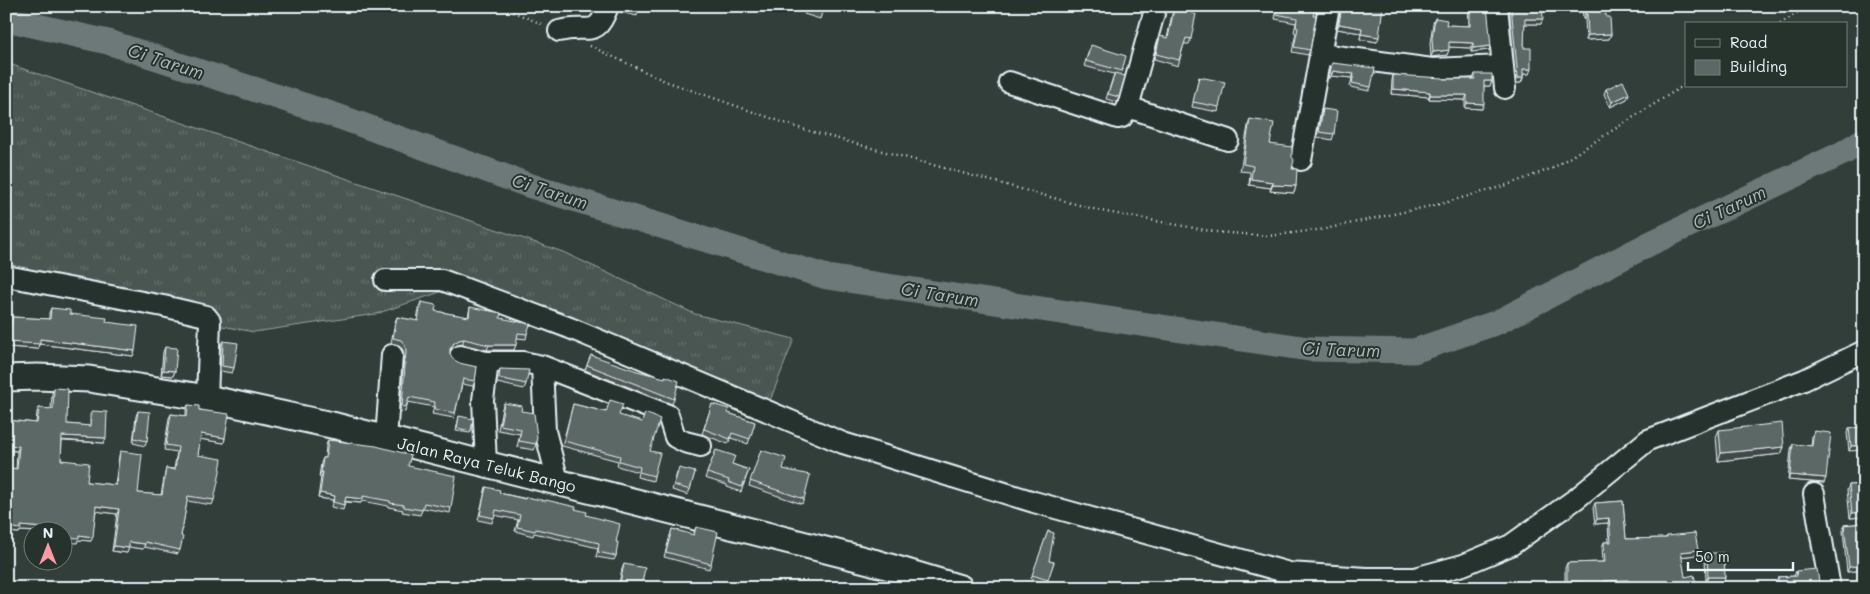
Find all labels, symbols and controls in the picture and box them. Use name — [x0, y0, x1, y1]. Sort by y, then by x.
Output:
legend — [1685, 22, 1848, 88]
text: Road — [1730, 32, 1767, 52]
water label: Ci Tarum — [125, 37, 207, 85]
text: Building — [1730, 56, 1787, 76]
water label: Ci Tarum — [509, 167, 591, 215]
water label: Ci Tarum — [1688, 180, 1770, 234]
water label: Ci Tarum — [899, 276, 981, 312]
water label: Ci Tarum — [1301, 336, 1381, 362]
street label: Jalan Raya Teluk Bango — [396, 432, 578, 496]
north arrow — [22, 522, 72, 572]
text: N — [43, 523, 53, 542]
scale bar — [1688, 539, 1792, 571]
text: 50 m — [1695, 546, 1730, 566]

